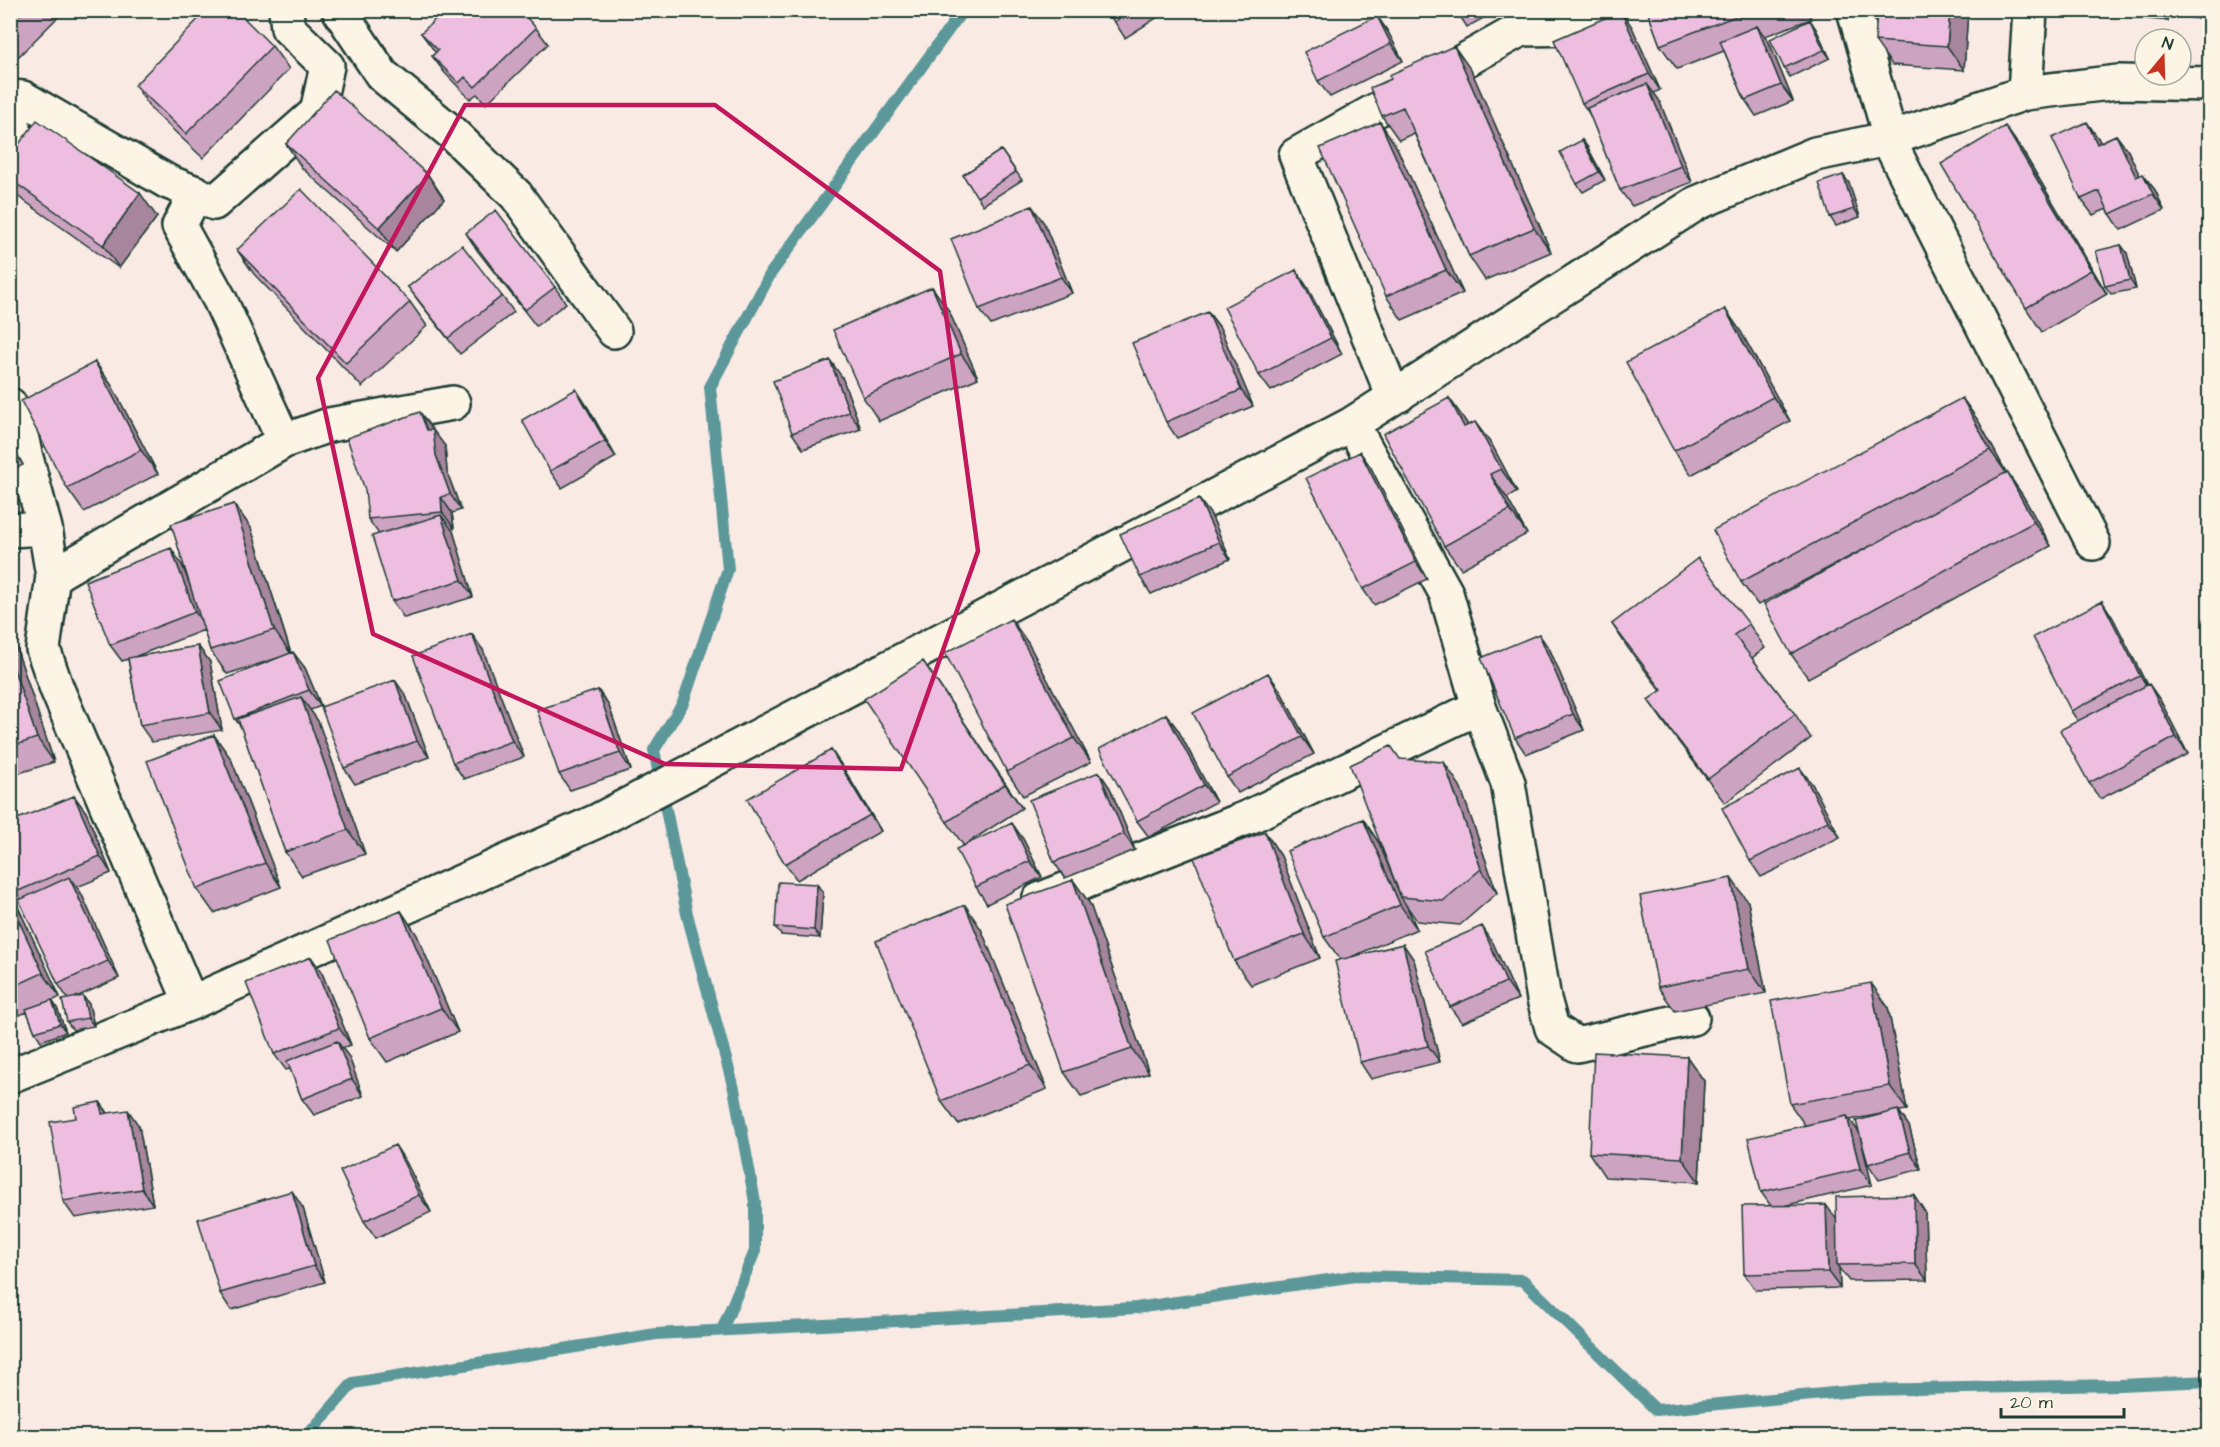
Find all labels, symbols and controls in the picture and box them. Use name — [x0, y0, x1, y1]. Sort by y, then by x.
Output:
north arrow — [2133, 27, 2193, 87]
text: N — [2159, 32, 2176, 56]
scale bar — [2001, 1381, 2124, 1419]
text: 20 m — [2010, 1390, 2053, 1415]

